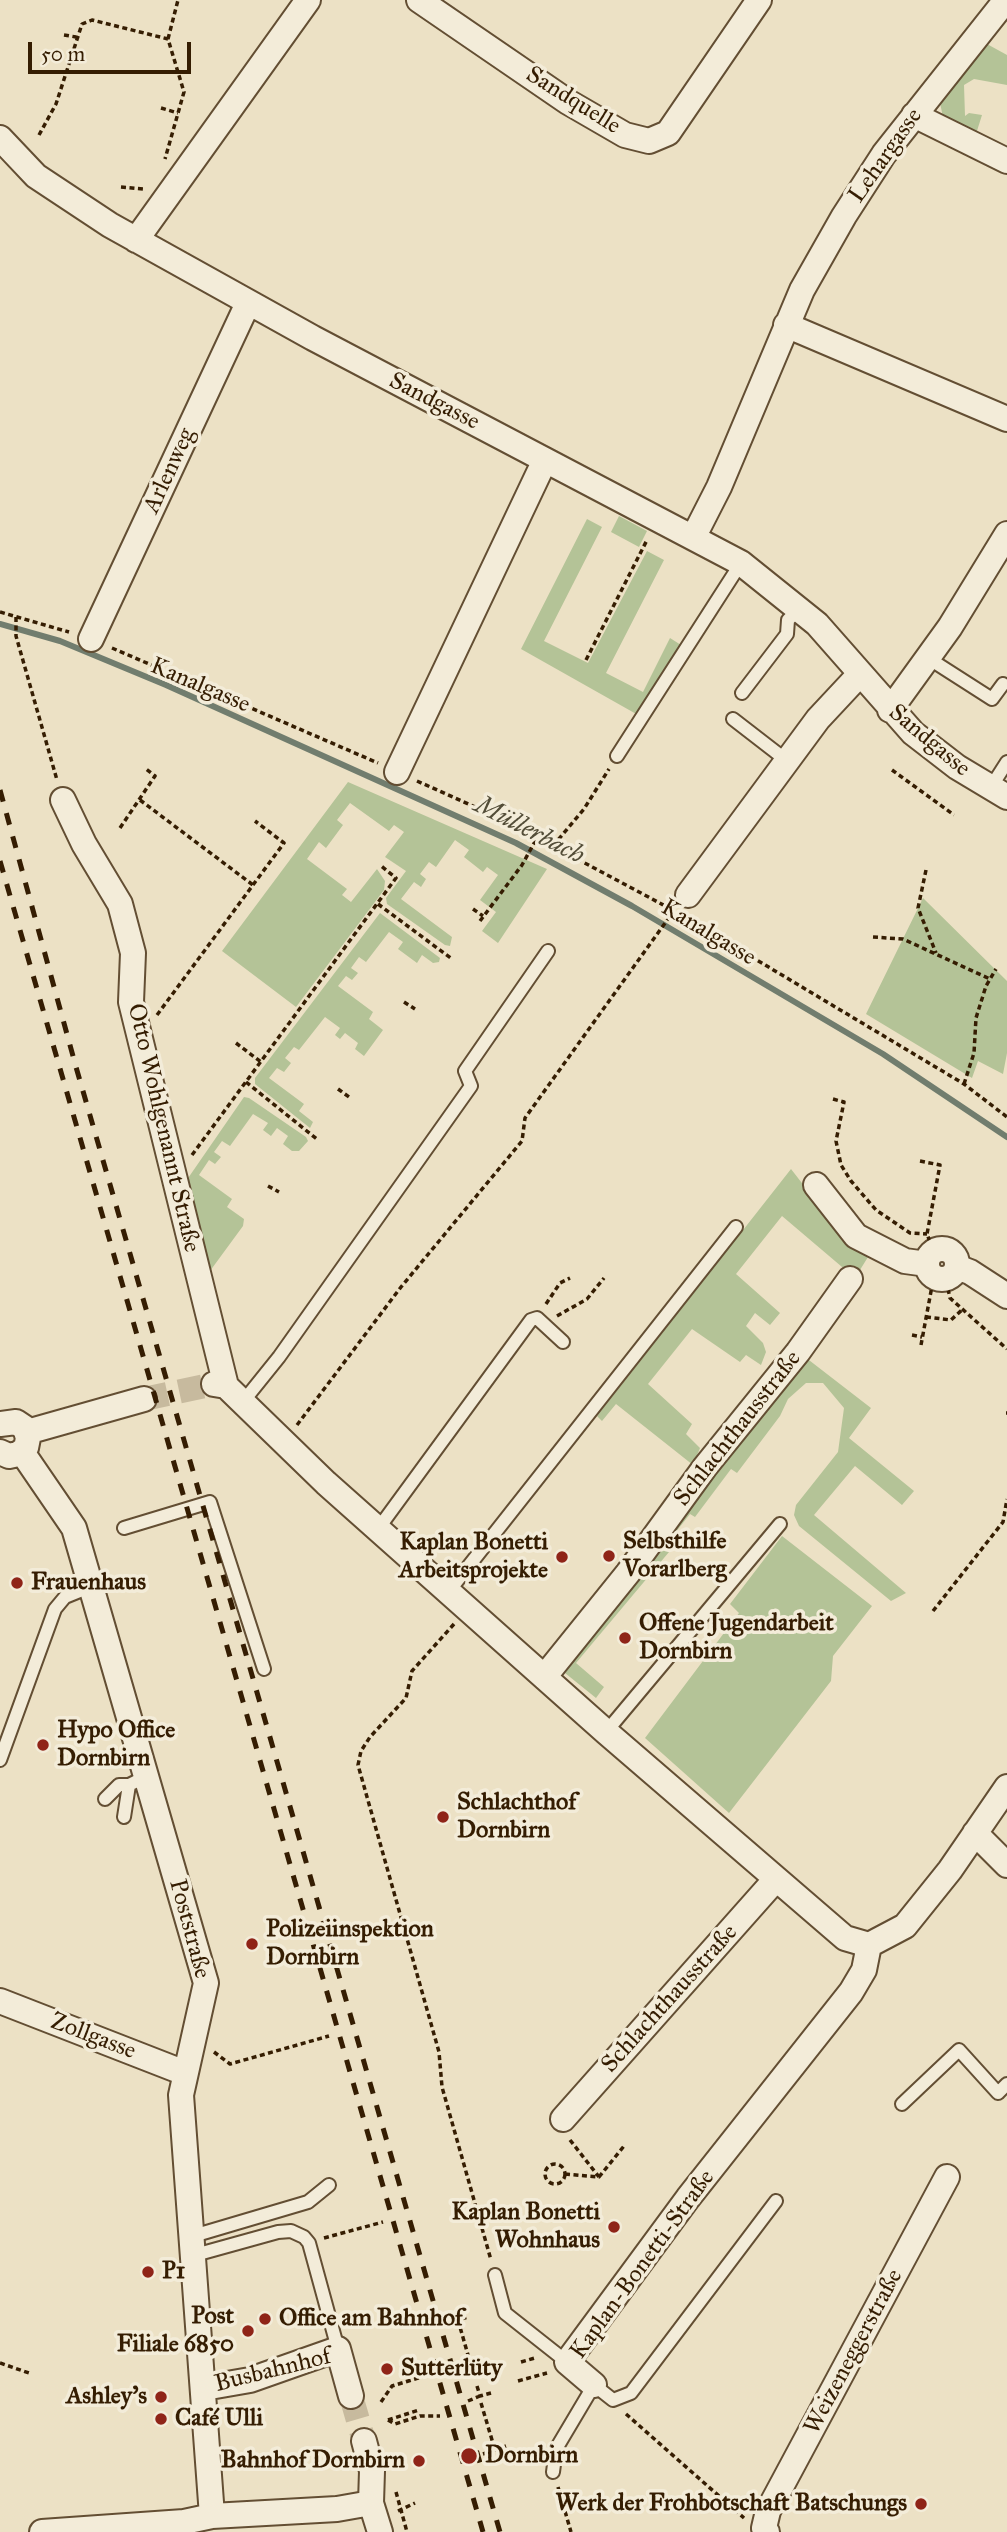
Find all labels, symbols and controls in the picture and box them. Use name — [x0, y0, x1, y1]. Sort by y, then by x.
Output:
scale bar — [32, 28, 194, 72]
text: 50 m — [41, 41, 85, 67]
street label: Sandquelle — [520, 61, 626, 141]
street label: Lehargasse — [843, 103, 929, 209]
street label: Sandgasse — [384, 367, 484, 437]
street label: Arlenweg — [138, 424, 202, 518]
street label: Kanalgasse — [146, 652, 254, 720]
street label: Sandgasse — [882, 699, 976, 783]
water label: Müllerbach — [469, 790, 589, 872]
street label: Kanalgasse — [655, 893, 761, 973]
street label: Otto Wohlgenannt Straße — [120, 1001, 206, 1255]
street label: Schlachthausstraße — [668, 1345, 808, 1513]
place label: Selbsthilfe Vorarlberg — [623, 1528, 727, 1584]
place label: Kaplan Bonetti Arbeitsprojekte — [399, 1529, 548, 1585]
marker: Selbsthilfe Vorarlberg — [601, 1548, 617, 1564]
marker: Kaplan Bonetti Arbeitsprojekte — [554, 1549, 570, 1565]
place label: Frauenhaus — [31, 1569, 146, 1597]
marker: Frauenhaus — [9, 1575, 25, 1591]
place label: Offene Jugendarbeit Dornbirn — [639, 1610, 834, 1666]
marker: Offene Jugendarbeit Dornbirn — [617, 1630, 633, 1646]
place label: Hypo Office Dornbirn — [57, 1717, 175, 1773]
marker: Hypo Office Dornbirn — [35, 1737, 51, 1753]
place label: Schlachthof Dornbirn — [457, 1789, 576, 1845]
marker: Schlachthof Dornbirn — [435, 1809, 451, 1825]
street label: Poststraße — [162, 1876, 216, 1982]
place label: Polizeiinspektion Dornbirn — [266, 1916, 434, 1972]
street label: Schlachthausstraße — [596, 1919, 744, 2079]
marker: Polizeiinspektion Dornbirn — [244, 1936, 260, 1952]
street label: Zollgasse — [46, 2008, 140, 2066]
street label: Kaplan-Bonetti-Straße — [565, 2165, 721, 2365]
place label: Kaplan Bonetti Wohnhaus — [451, 2199, 600, 2255]
marker: Kaplan Bonetti Wohnhaus — [606, 2219, 622, 2235]
place label: P1 — [162, 2258, 185, 2286]
marker: P1 — [140, 2264, 156, 2280]
street label: Weizeneggerstraße — [798, 2265, 910, 2439]
place label: Post Filiale 6850 — [117, 2303, 234, 2359]
place label: Office am Bahnhof — [279, 2305, 463, 2333]
marker: Office am Bahnhof — [257, 2311, 273, 2327]
marker: Post Filiale 6850 — [240, 2323, 256, 2339]
street label: Busbahnhof — [212, 2343, 334, 2399]
place label: Sutterlüty — [401, 2355, 502, 2383]
marker: Sutterlüty — [379, 2361, 395, 2377]
place label: Ashley's — [66, 2383, 147, 2411]
marker: Ashley's — [153, 2389, 169, 2405]
place label: Café Ulli — [175, 2405, 263, 2433]
marker: Café Ulli — [153, 2411, 169, 2427]
place label: Dornbirn — [485, 2442, 578, 2470]
marker: Dornbirn — [459, 2446, 479, 2466]
place label: Bahnhof Dornbirn — [221, 2447, 405, 2475]
marker: Bahnhof Dornbirn — [411, 2453, 427, 2469]
place label: Werk der Frohbotschaft Batschungs — [556, 2490, 907, 2518]
marker: Werk der Frohbotschaft Batschungs — [913, 2496, 929, 2512]

